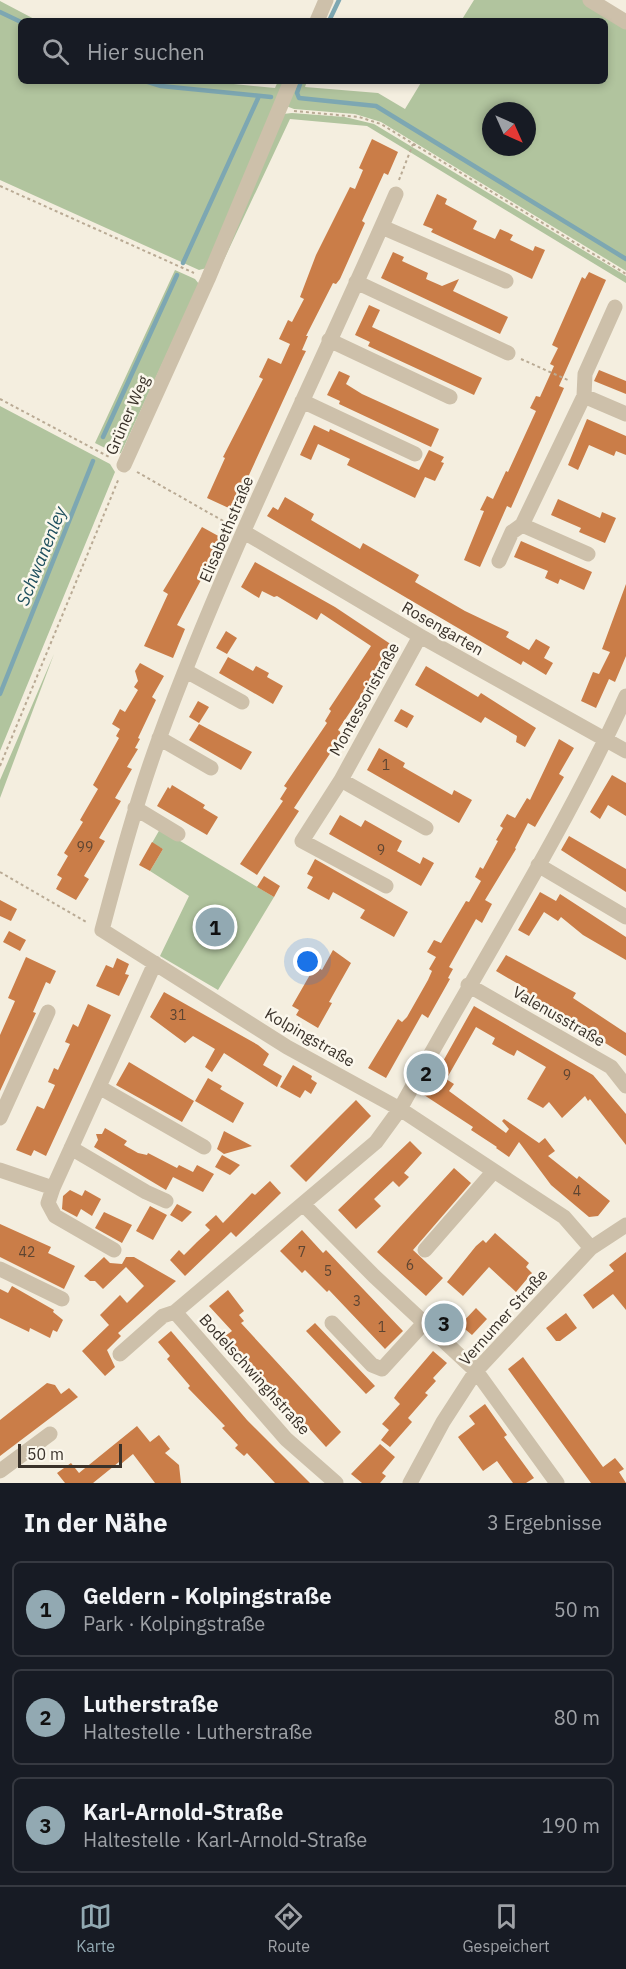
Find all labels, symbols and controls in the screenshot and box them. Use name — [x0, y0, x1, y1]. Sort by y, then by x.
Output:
search box — [18, 18, 608, 84]
icon: search — [39, 35, 72, 68]
text: Hier suchen — [87, 37, 205, 66]
north arrow — [482, 102, 536, 156]
street label: Grüner Weg — [101, 372, 154, 458]
street label: Elisabethstraße — [195, 473, 257, 585]
water label: Schwanenley — [11, 502, 72, 609]
street label: Rosengarten — [399, 597, 487, 659]
street label: Montessoristraße — [325, 639, 403, 759]
house number: 1 — [382, 756, 390, 774]
house number: 99 — [77, 838, 93, 856]
house number: 9 — [377, 841, 385, 859]
pin: 1 — [196, 904, 234, 950]
your location — [293, 947, 322, 976]
street label: Valenusstraße — [509, 981, 609, 1051]
street label: Kolpingstraße — [261, 1003, 359, 1071]
house number: 31 — [170, 1006, 186, 1024]
pin: 2 — [406, 1050, 446, 1096]
house number: 9 — [563, 1066, 571, 1084]
house number: 4 — [573, 1182, 581, 1200]
house number: 42 — [19, 1243, 35, 1261]
house number: 7 — [298, 1243, 306, 1261]
house number: 6 — [406, 1256, 414, 1274]
house number: 5 — [324, 1262, 332, 1280]
street label: Vernumer Straße — [454, 1265, 552, 1369]
house number: 3 — [353, 1292, 361, 1310]
pin: 3 — [424, 1300, 464, 1346]
street label: Bodelschwinghstraße — [195, 1309, 315, 1439]
house number: 1 — [378, 1318, 386, 1336]
scale bar — [18, 1441, 122, 1468]
text: 50 m — [27, 1444, 64, 1464]
text: In der Nähe — [24, 1505, 168, 1539]
text: 3 Ergebnisse — [487, 1509, 602, 1536]
text: Geldern - Kolpingstraße — [83, 1581, 332, 1610]
text: 1 — [40, 1596, 52, 1623]
text: 50 m — [554, 1596, 600, 1623]
text: Park · Kolpingstraße — [83, 1610, 265, 1637]
text: Lutherstraße — [83, 1689, 219, 1718]
text: 2 — [40, 1704, 52, 1731]
text: 80 m — [554, 1704, 600, 1731]
text: Haltestelle · Lutherstraße — [83, 1718, 313, 1745]
text: Karl-Arnold-Straße — [83, 1797, 283, 1826]
text: 3 — [40, 1812, 52, 1839]
text: 190 m — [542, 1812, 600, 1839]
text: Haltestelle · Karl-Arnold-Straße — [83, 1826, 367, 1853]
tab: Karte — [76, 1900, 115, 1956]
tab: Route — [268, 1900, 310, 1956]
tab: Gespeichert — [462, 1900, 550, 1956]

